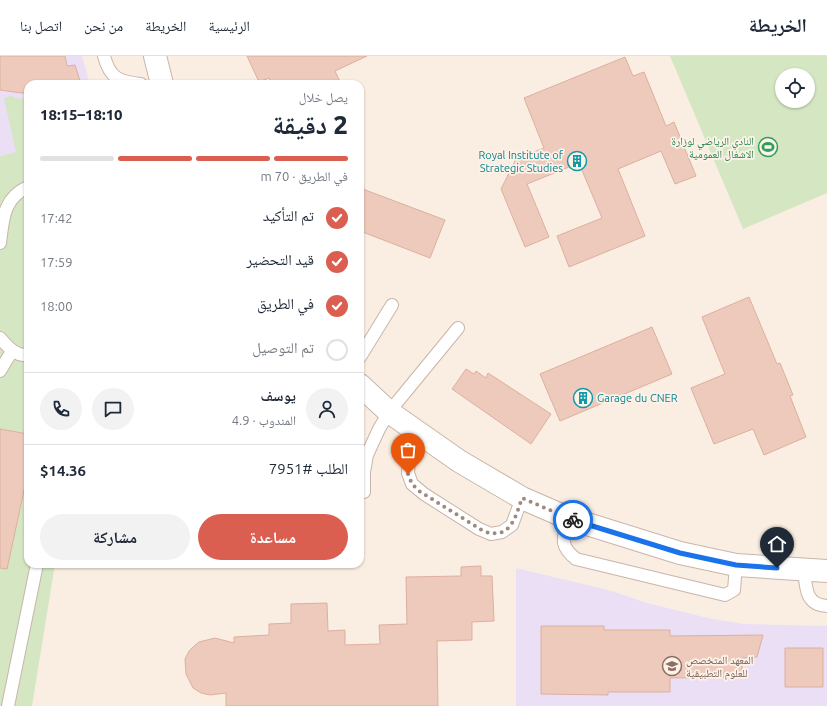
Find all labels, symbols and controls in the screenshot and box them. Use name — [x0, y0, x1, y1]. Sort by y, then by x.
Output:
text: الخريطة — [749, 14, 807, 36]
text: اتصل بنا — [20, 18, 62, 34]
text: من نحن — [84, 18, 123, 34]
text: الخريطة — [145, 18, 186, 34]
text: الرئيسية — [208, 18, 250, 34]
map controls — [775, 68, 815, 108]
button: locate — [775, 68, 815, 108]
text: يصل خلال — [299, 90, 348, 104]
text: 18:10–18:15 — [40, 106, 123, 123]
text: 2 دقيقة — [272, 110, 348, 139]
place label: النادي الرياضي لوزارة الاشغال العمومية — [671, 135, 754, 161]
sports icon: النادي الرياضي لوزارة الاشغال العمومية — [757, 136, 779, 158]
place label: Royal Institute of Strategic Studies — [478, 149, 564, 174]
building icon: Royal Institute of Strategic Studies — [566, 150, 588, 172]
text: في الطريق · 70 m — [261, 169, 348, 183]
text: تم التأكيد — [263, 207, 314, 224]
icon: check — [326, 207, 348, 229]
text: 17:42 — [40, 211, 73, 225]
text: قيد التحضير — [246, 251, 314, 268]
icon: check — [326, 251, 348, 273]
text: 17:59 — [40, 255, 73, 269]
text: في الطريق — [257, 295, 314, 312]
icon: check — [326, 295, 348, 317]
text: 18:00 — [40, 299, 73, 313]
text: تم التوصيل — [252, 339, 314, 356]
text: يوسف — [261, 387, 296, 404]
building icon: Garage du CNER — [572, 387, 594, 409]
button: phone — [40, 388, 82, 430]
button: chat — [92, 388, 134, 430]
button: person — [306, 388, 348, 430]
place label: Garage du CNER — [597, 392, 678, 404]
text: المندوب · 4.9 — [232, 413, 296, 427]
pin — [391, 433, 425, 474]
icon: bag — [397, 439, 419, 461]
text: الطلب #7951 — [269, 460, 348, 477]
text: $14.36 — [40, 462, 86, 479]
courier — [553, 500, 593, 540]
icon: bike — [562, 509, 584, 531]
button: مشاركة — [40, 514, 190, 560]
button: مساعدة — [198, 514, 348, 560]
pin — [760, 527, 794, 568]
icon: home — [766, 533, 788, 555]
place label: المعهد المتخصص للعلوم التطبيقية — [686, 654, 753, 680]
school or university icon: المعهد المتخصص للعلوم التطبيقية — [661, 655, 683, 677]

